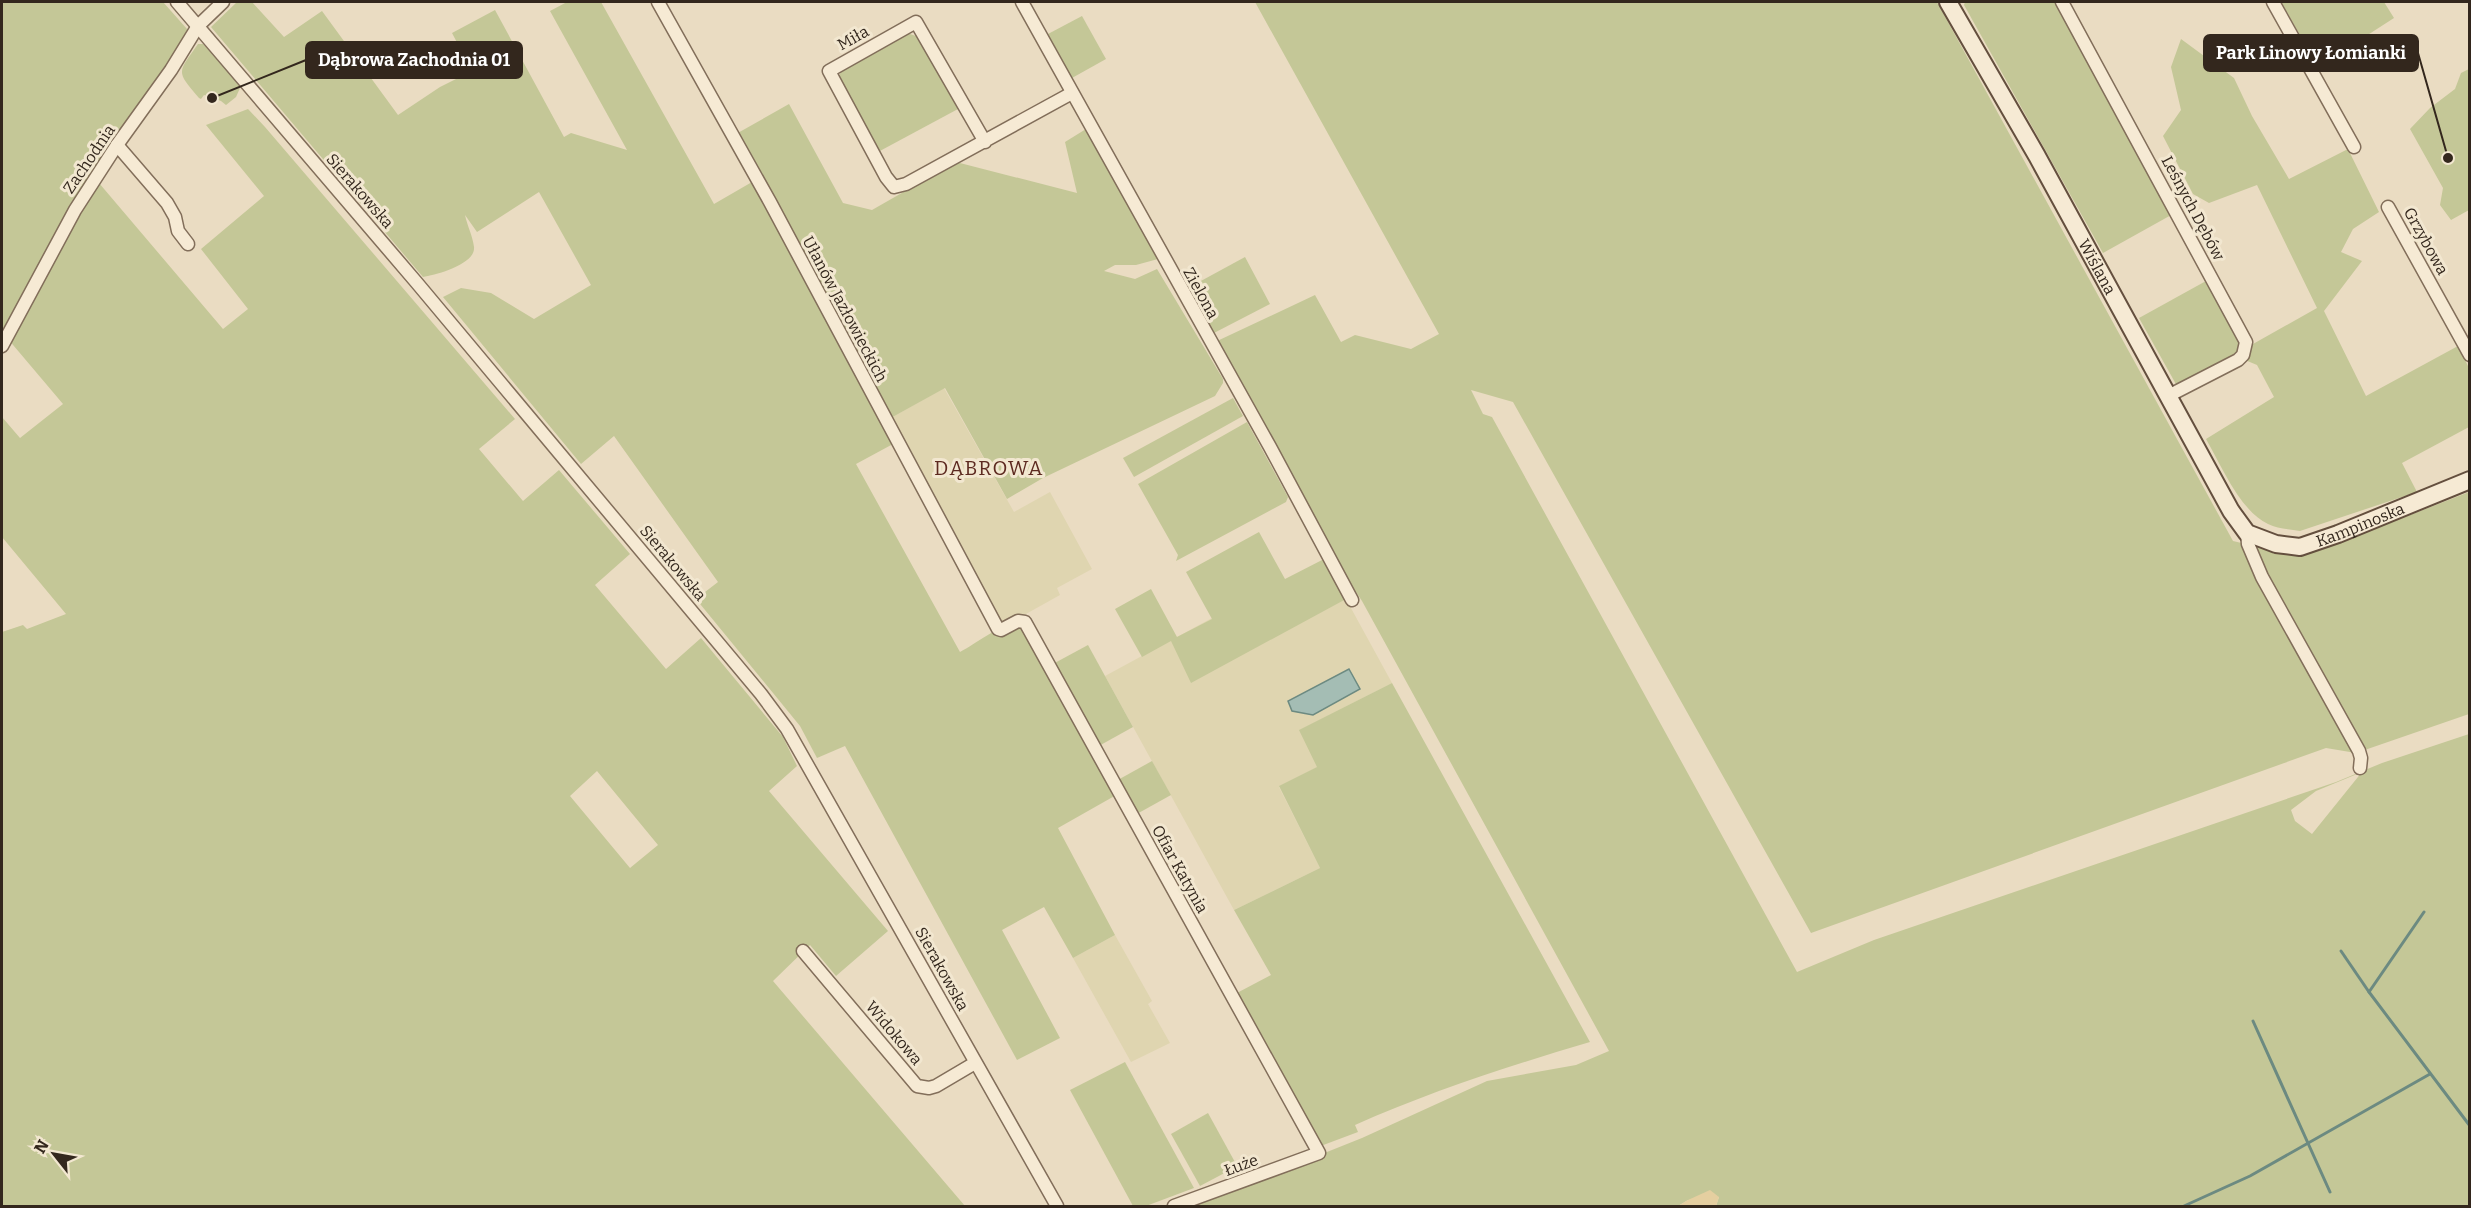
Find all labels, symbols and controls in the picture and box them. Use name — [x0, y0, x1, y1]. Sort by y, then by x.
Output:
street label: Miła — [834, 22, 872, 54]
callout: Park Linowy Łomianki — [2204, 35, 2418, 71]
callout: Dąbrowa Zachodnia 01 — [306, 42, 522, 78]
text: Park Linowy Łomianki — [2216, 42, 2406, 64]
text: Dąbrowa Zachodnia 01 — [318, 49, 510, 71]
street label: Zachodnia — [59, 121, 119, 197]
street label: Sierakowska — [322, 150, 398, 232]
street label: Leśnych Dębów — [2158, 153, 2229, 263]
street label: Grzybowa — [2400, 204, 2452, 278]
street label: Ułanów Jazłowieckich — [799, 233, 892, 385]
street label: Wiślana — [2075, 236, 2120, 298]
street label: Zielona — [1179, 264, 1223, 322]
district label: DĄBROWA — [934, 456, 1044, 480]
street label: Kampinoska — [2313, 498, 2407, 550]
street label: Sierakowska — [636, 521, 710, 605]
street label: Ofiar Katynia — [1148, 822, 1212, 917]
street label: Sierakowska — [911, 924, 973, 1014]
street label: Widokowa — [862, 997, 926, 1069]
north arrow — [24, 1124, 84, 1184]
text: N — [30, 1136, 53, 1157]
street label: Łuże — [1221, 1150, 1261, 1180]

